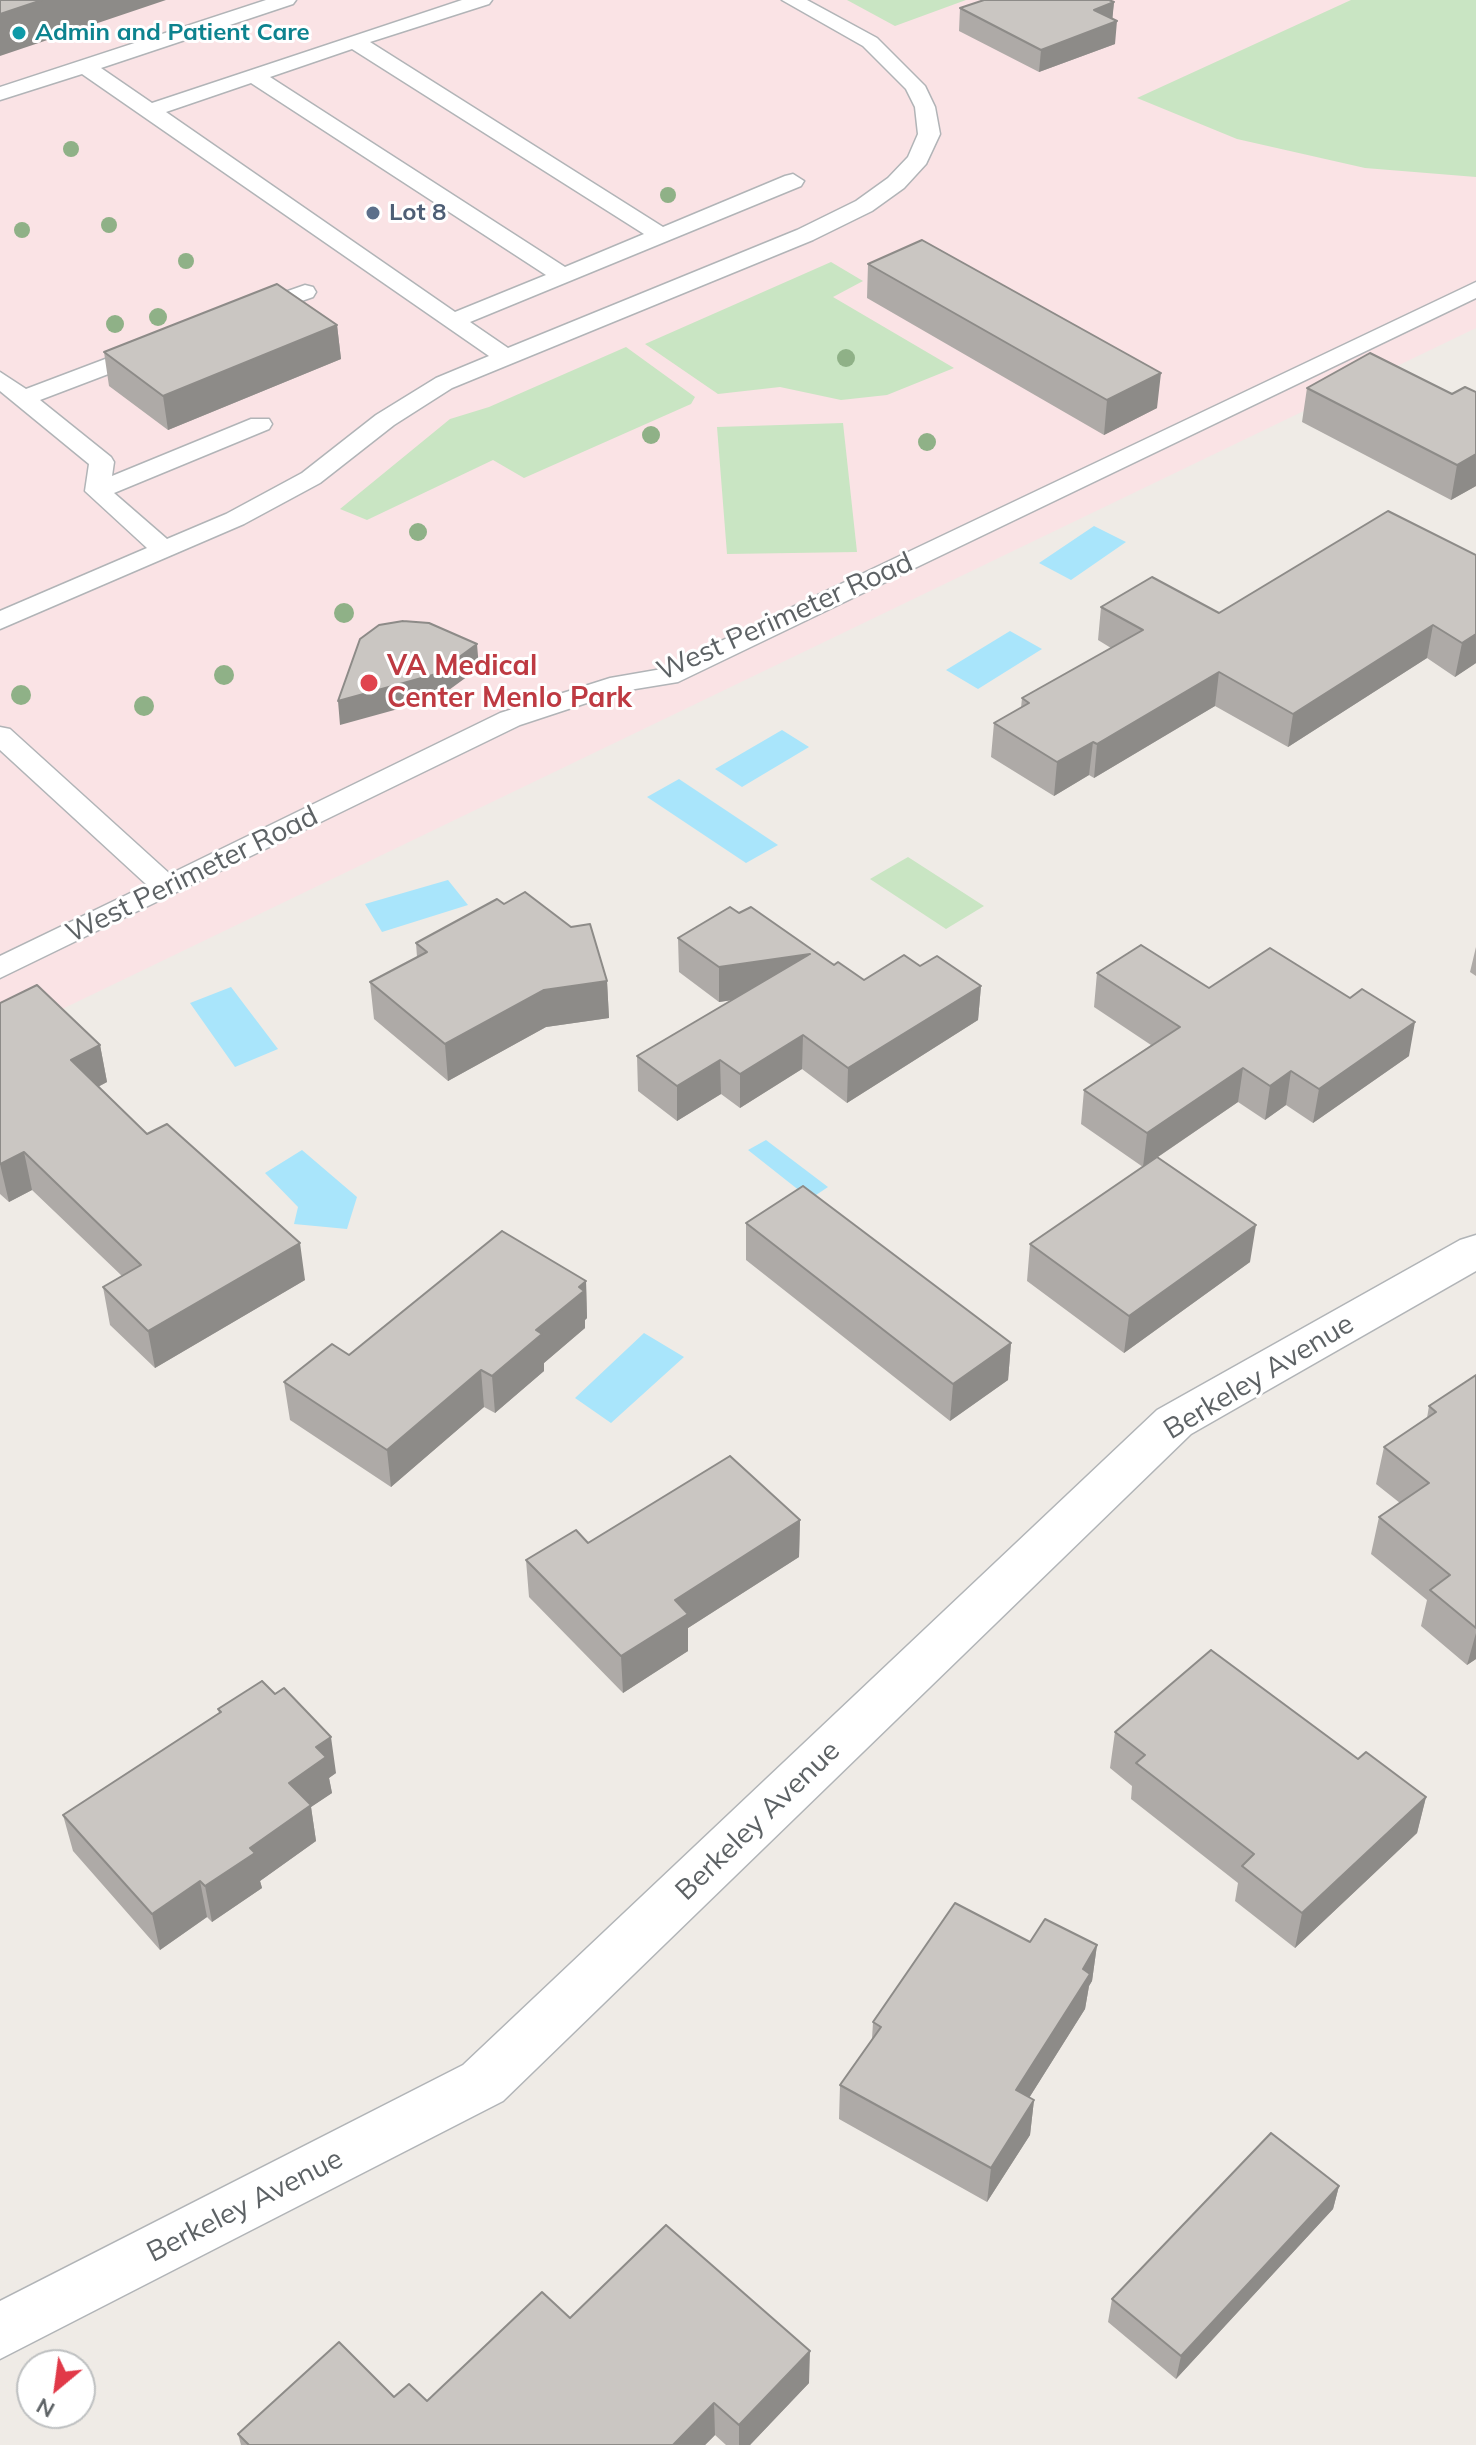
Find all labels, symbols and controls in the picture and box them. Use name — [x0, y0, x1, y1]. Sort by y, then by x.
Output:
place label: Admin and Patient Care — [35, 19, 310, 47]
marker: Admin and Patient Care — [10, 24, 28, 42]
place label: Lot 8 — [389, 199, 446, 227]
marker: Lot 8 — [364, 204, 382, 222]
street label: West Perimeter Road — [652, 546, 918, 688]
place label: VA Medical Center Menlo Park — [387, 650, 632, 716]
marker: VA Medical Center Menlo Park — [358, 672, 380, 694]
street label: West Perimeter Road — [61, 799, 323, 951]
street label: Berkeley Avenue — [1158, 1307, 1360, 1447]
street label: Berkeley Avenue — [669, 1734, 847, 1908]
street label: Berkeley Avenue — [142, 2142, 348, 2270]
north arrow — [16, 2349, 96, 2429]
text: N — [31, 2392, 59, 2425]

